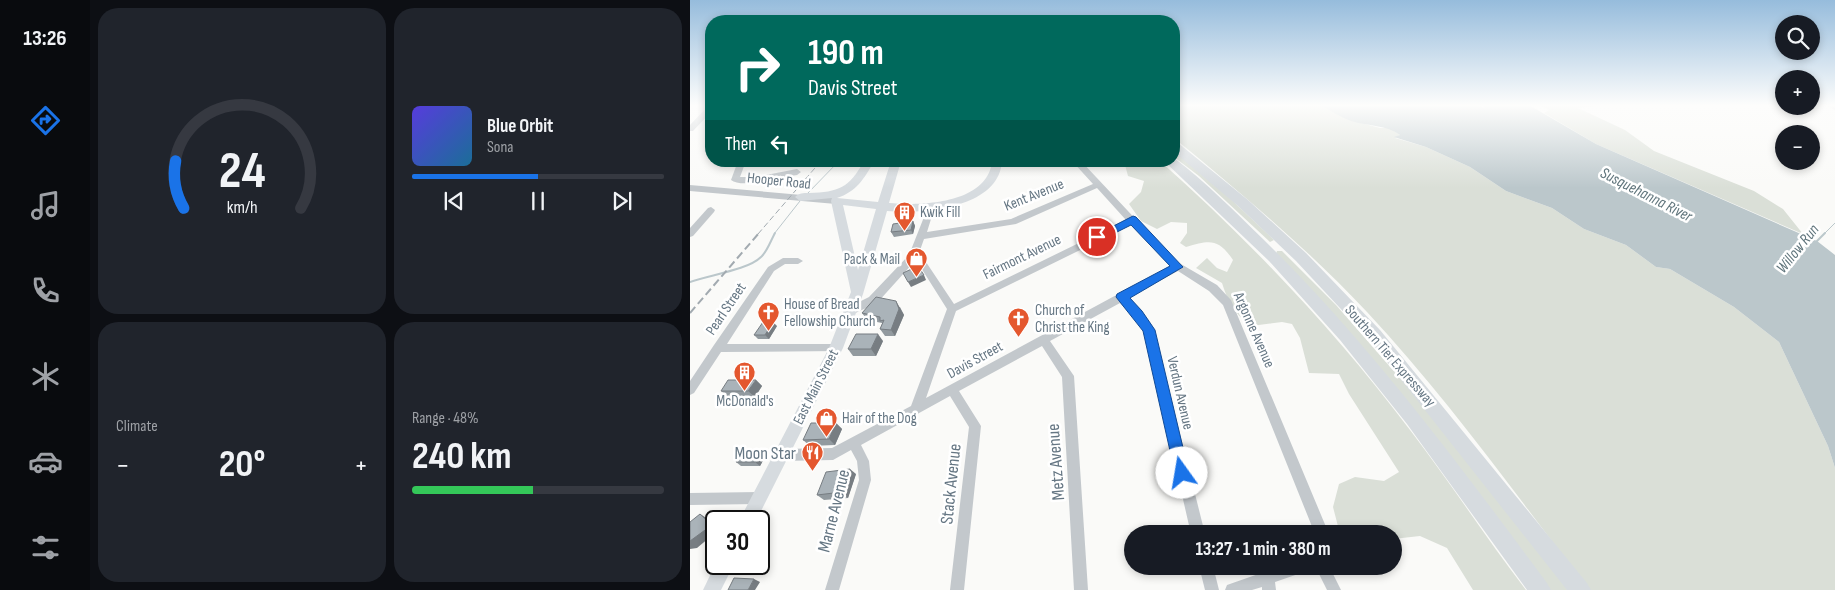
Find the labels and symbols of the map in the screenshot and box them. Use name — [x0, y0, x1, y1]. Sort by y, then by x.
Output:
water label: Susquehanna River — [1597, 164, 1696, 227]
street label: Hooper Road — [746, 168, 812, 194]
street label: Kent Avenue — [1001, 174, 1067, 216]
building icon: Kwik Fill — [892, 200, 916, 231]
place label: Kwik Fill — [920, 203, 960, 222]
pin — [1076, 216, 1118, 258]
water label: Willow Run — [1773, 221, 1824, 277]
street label: Fairmont Avenue — [980, 230, 1064, 284]
shop icon: Pack & Mail — [904, 247, 928, 278]
place label: Pack & Mail — [844, 250, 900, 269]
street label: Pearl Street — [702, 279, 751, 339]
street label: Argonne Avenue — [1229, 288, 1279, 371]
place label: House of Bread Fellowship Church — [784, 295, 875, 331]
church icon: House of Bread Fellowship Church — [756, 301, 780, 332]
place label: Church of Christ the King — [1035, 301, 1109, 337]
street label: Southern Tier Expressway — [1340, 301, 1440, 411]
church icon: Church of Christ the King — [1007, 307, 1031, 338]
street label: Davis Street — [944, 337, 1007, 383]
street label: East Main Street — [789, 346, 843, 428]
street label: Verdun Avenue — [1162, 355, 1198, 431]
building icon: McDonald's — [733, 360, 757, 391]
place label: McDonald's — [716, 392, 774, 411]
shop icon: Hair of the Dog — [814, 406, 838, 437]
place label: Hair of the Dog — [842, 409, 917, 428]
street label: Metz Avenue — [1043, 423, 1069, 501]
restaurant icon: Moon Star — [800, 441, 824, 472]
place label: Moon Star — [735, 443, 796, 464]
street label: Stack Avenue — [936, 443, 966, 525]
position arrow — [1155, 446, 1207, 498]
street label: Marne Avenue — [814, 467, 854, 555]
speed limit sign: 30 — [705, 510, 770, 575]

